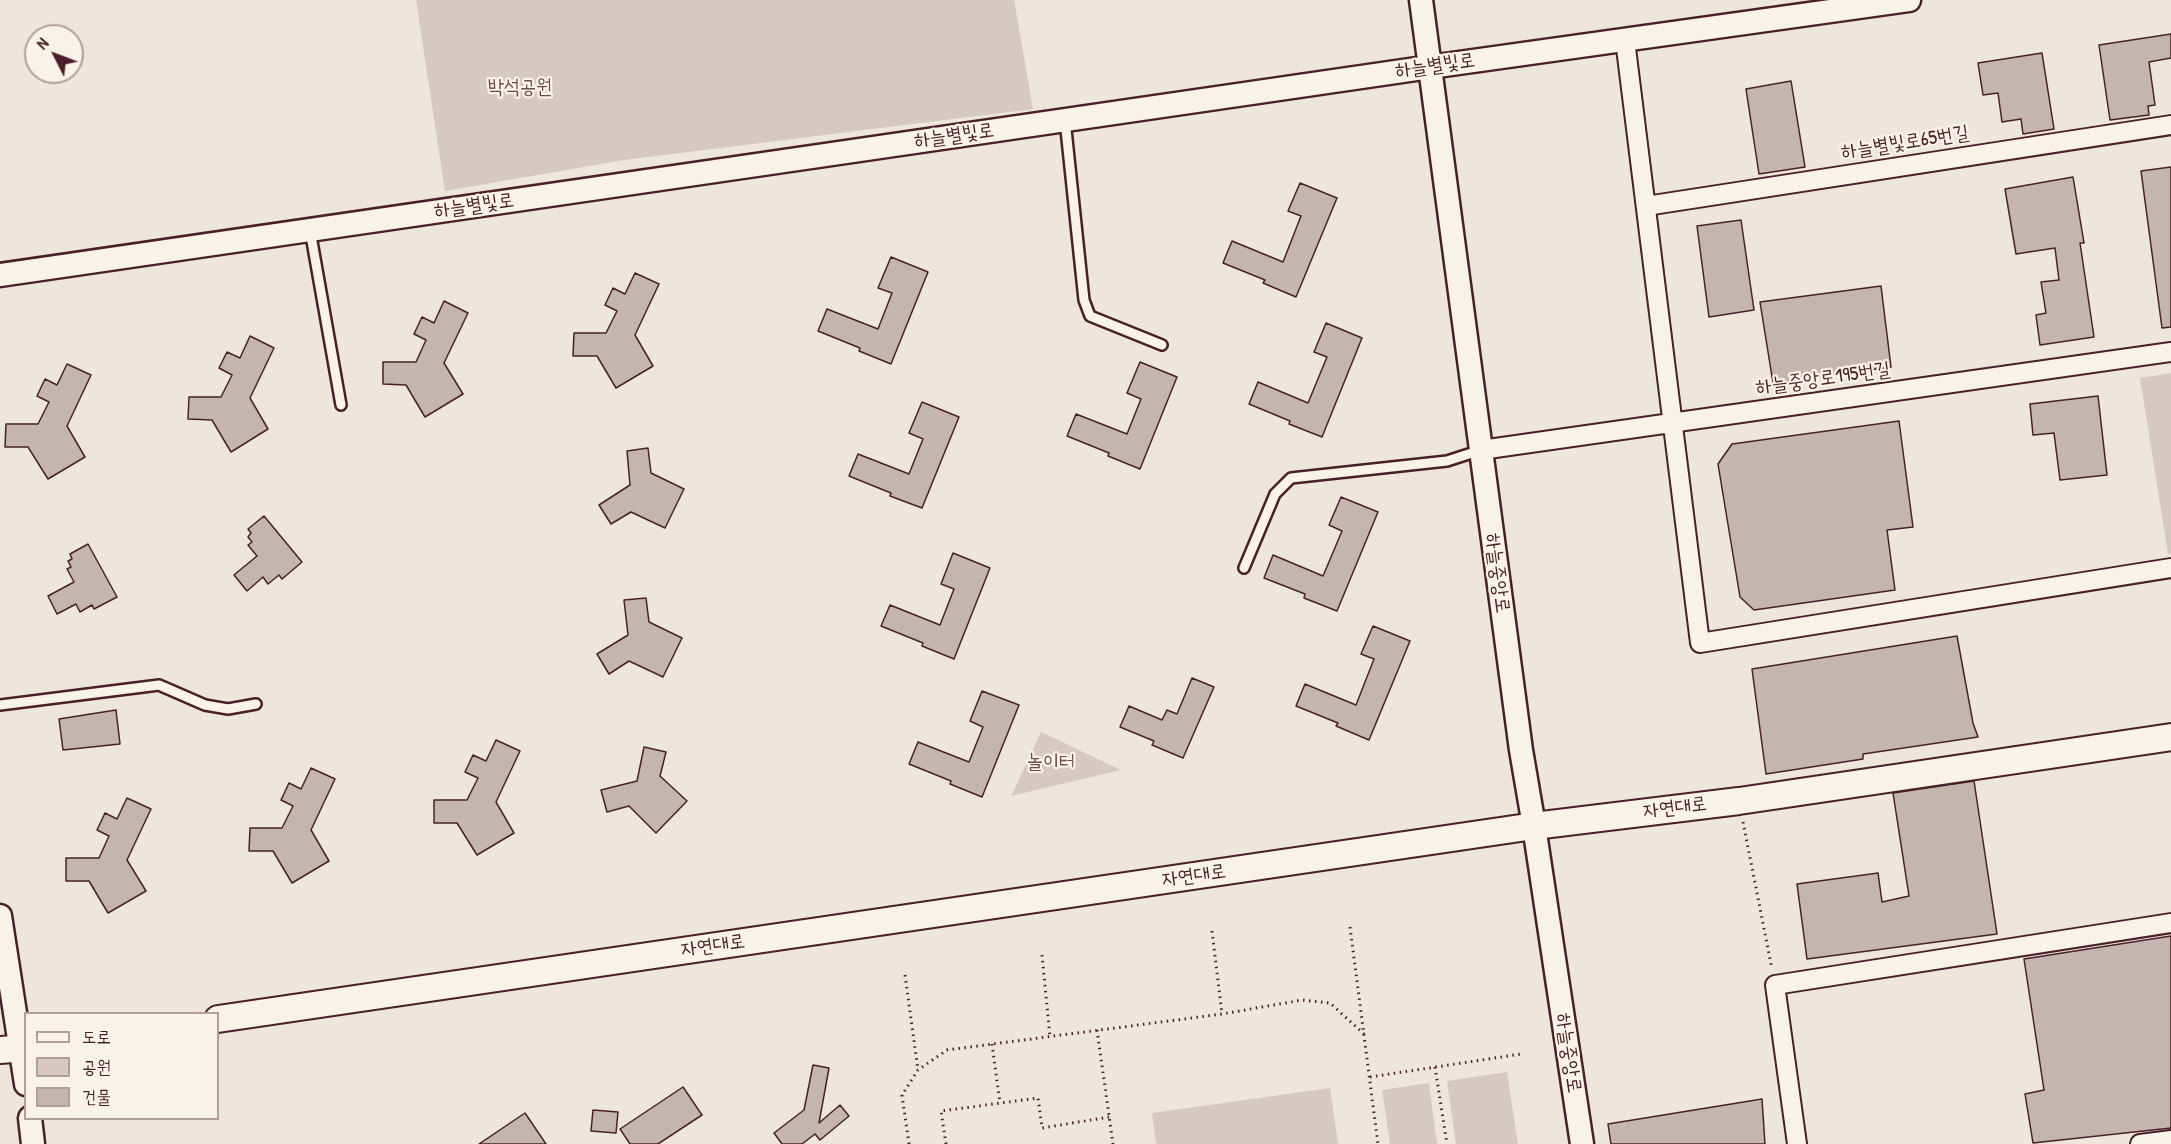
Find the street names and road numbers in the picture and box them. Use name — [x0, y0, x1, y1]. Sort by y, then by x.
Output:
street label: 하늘별빛로 — [1393, 49, 1477, 83]
street label: 하늘별빛로 — [912, 119, 996, 153]
street label: 하늘별빛로65번길 — [1839, 121, 1971, 165]
street label: 하늘별빛로 — [432, 189, 516, 223]
street label: 하늘중앙로195번길 — [1754, 358, 1892, 400]
street label: 하늘중앙로 — [1480, 531, 1514, 615]
street label: 자연대로 — [1642, 792, 1708, 824]
street label: 자연대로 — [1160, 860, 1228, 892]
street label: 자연대로 — [679, 930, 747, 962]
street label: 하늘중앙로 — [1550, 1011, 1586, 1095]

